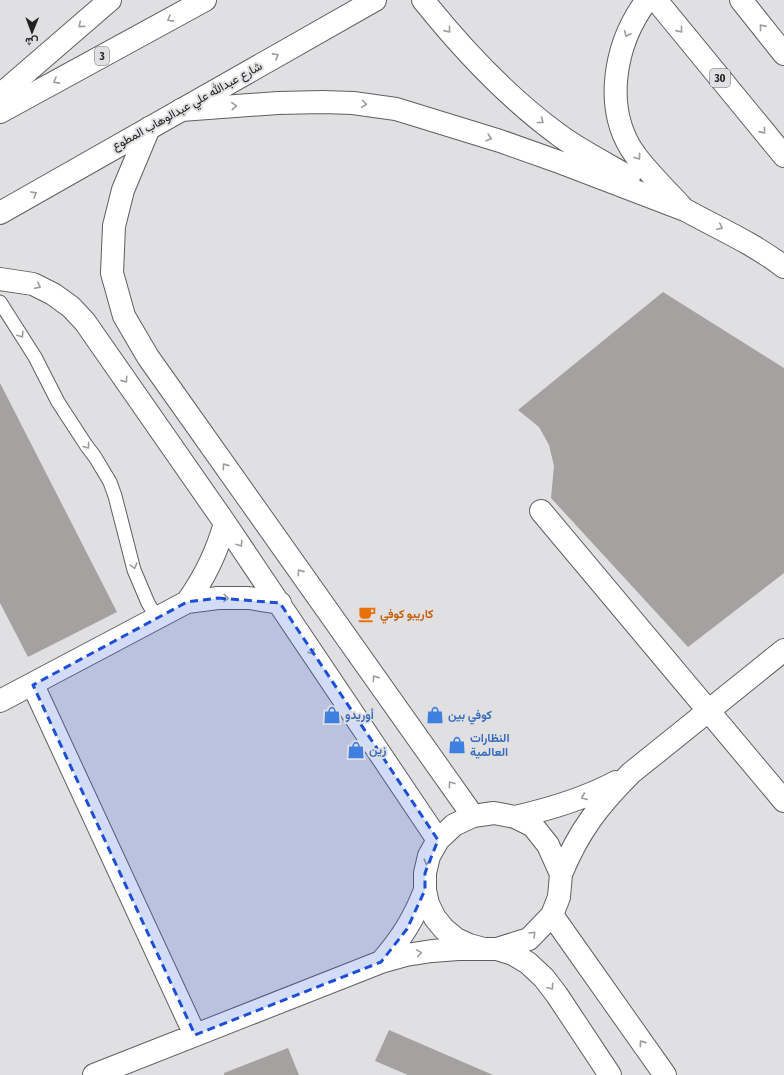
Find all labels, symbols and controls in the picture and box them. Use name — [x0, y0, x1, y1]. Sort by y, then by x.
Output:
north arrow — [12, 12, 52, 52]
one-way arrow — [167, 14, 174, 21]
one-way arrow — [78, 21, 85, 28]
one-way arrow — [760, 24, 767, 31]
one-way arrow — [443, 26, 450, 33]
one-way arrow — [676, 26, 683, 33]
one-way arrow — [624, 29, 632, 37]
text: ش — [25, 35, 39, 48]
road number: 3 — [95, 47, 109, 65]
one-way arrow — [272, 54, 279, 61]
street label: شارع عبدالله علي عبدالوهاب المطوع — [109, 59, 266, 156]
road number: 30 — [710, 69, 730, 87]
one-way arrow — [53, 76, 60, 84]
one-way arrow — [361, 100, 367, 109]
one-way arrow — [231, 102, 237, 111]
one-way arrow — [536, 116, 543, 123]
one-way arrow — [758, 126, 765, 133]
one-way arrow — [485, 133, 492, 142]
one-way arrow — [633, 153, 640, 160]
one-way arrow — [30, 191, 37, 198]
one-way arrow — [715, 222, 723, 230]
one-way arrow — [34, 282, 41, 289]
one-way arrow — [16, 331, 24, 338]
one-way arrow — [120, 376, 128, 383]
one-way arrow — [83, 442, 90, 449]
one-way arrow — [222, 463, 230, 470]
one-way arrow — [235, 540, 243, 547]
one-way arrow — [129, 563, 138, 570]
one-way arrow — [297, 569, 305, 576]
one-way arrow — [223, 594, 229, 602]
cafe icon: كاريبو كوفي — [357, 604, 377, 624]
place label: كاريبو كوفي — [380, 607, 434, 624]
one-way arrow — [307, 648, 315, 655]
one-way arrow — [372, 675, 380, 682]
shop icon: أوريدو — [322, 705, 342, 725]
shop icon: كوفي بين — [425, 705, 445, 725]
place label: أوريدو — [345, 708, 374, 723]
place label: كوفي بين — [448, 708, 493, 725]
place label: النظارات العالمية — [470, 731, 510, 759]
shop icon: النظارات العالمية — [447, 735, 467, 755]
shop icon: زين — [346, 740, 366, 760]
place label: زين — [369, 743, 386, 758]
one-way arrow — [448, 781, 456, 788]
one-way arrow — [580, 792, 587, 800]
one-way arrow — [424, 859, 432, 866]
one-way arrow — [528, 931, 536, 939]
one-way arrow — [416, 949, 422, 958]
one-way arrow — [546, 982, 553, 989]
one-way arrow — [639, 1040, 647, 1047]

